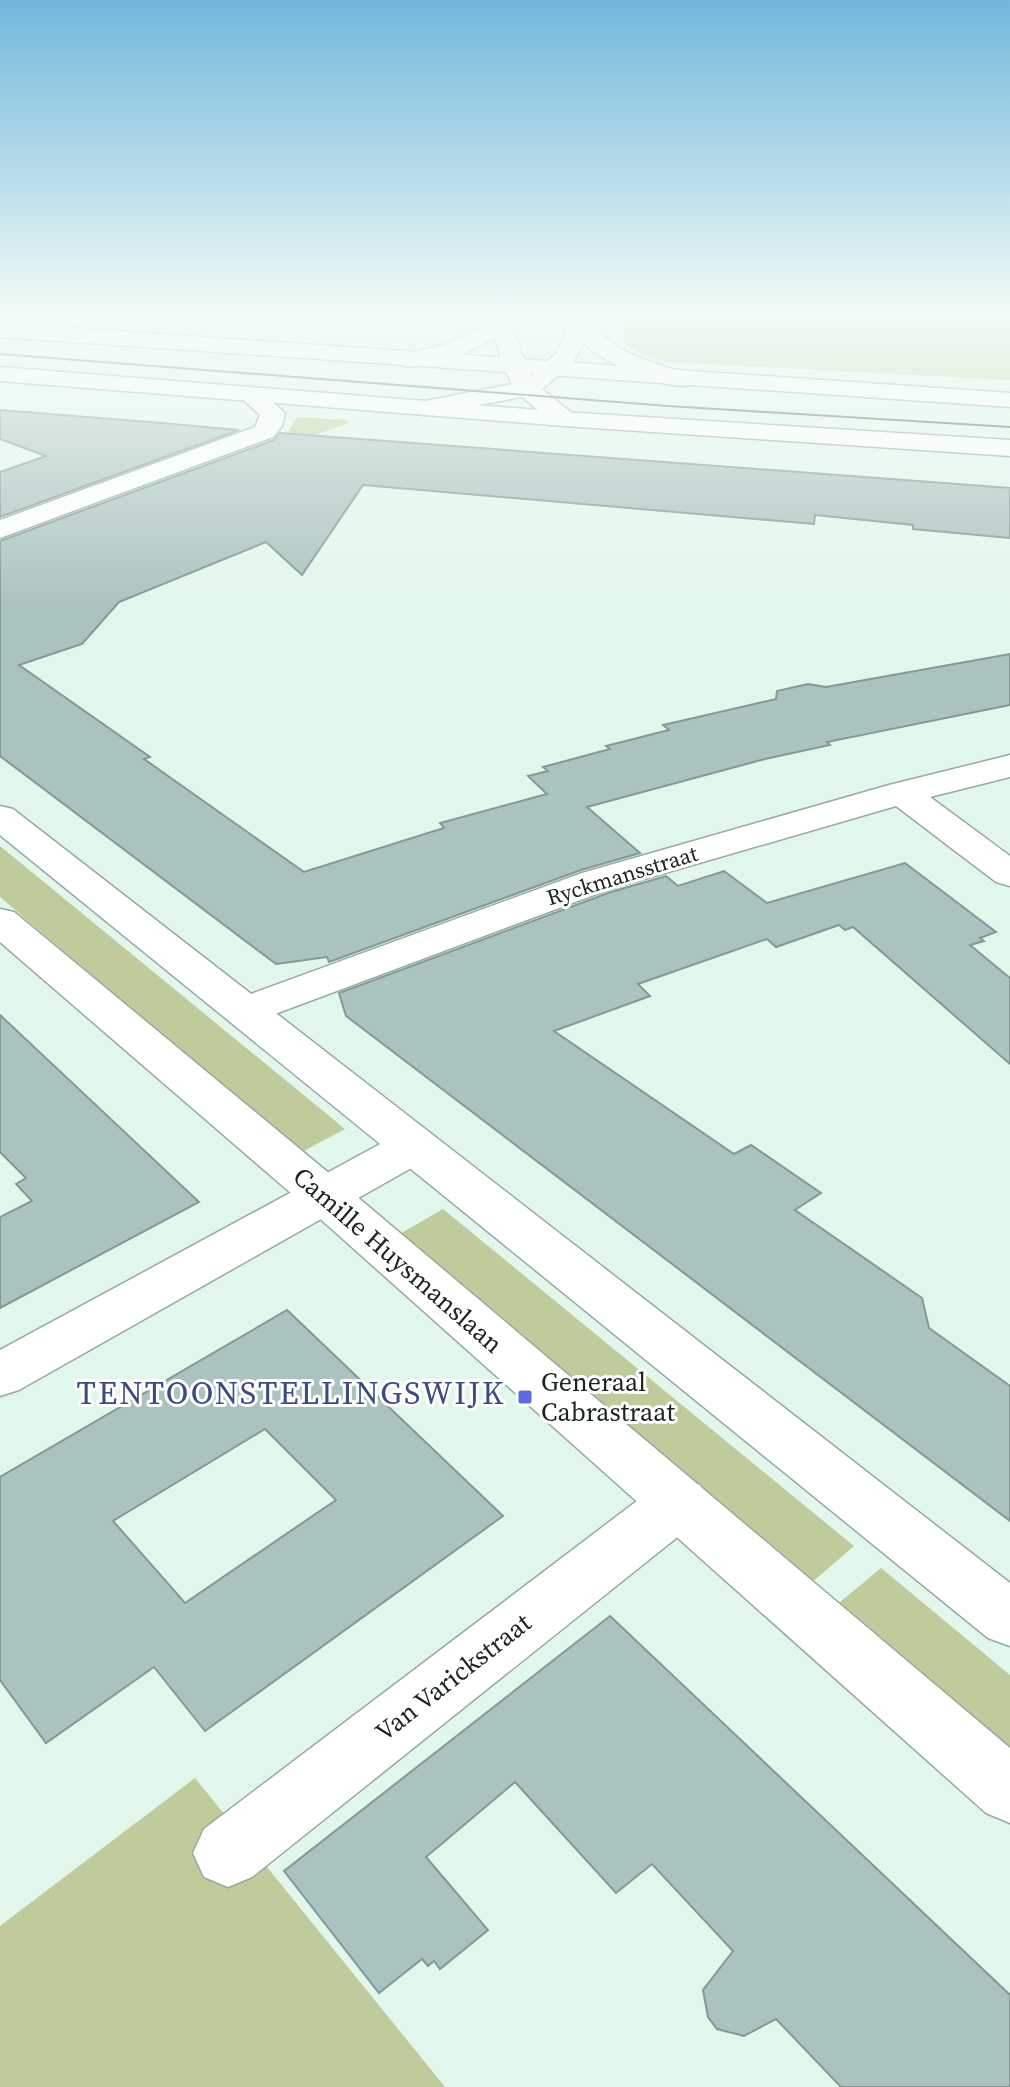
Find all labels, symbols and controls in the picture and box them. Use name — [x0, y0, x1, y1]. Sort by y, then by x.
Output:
street label: Ryckmansstraat — [543, 838, 702, 912]
street label: Camille Huysmanslaan — [285, 1159, 511, 1361]
place label: Generaal Cabrastraat — [541, 1364, 676, 1430]
district label: TENTOONSTELLINGSWIJK — [77, 1371, 505, 1415]
marker: Generaal Cabrastraat — [516, 1388, 534, 1406]
street label: Van Varickstraat — [368, 1604, 539, 1749]

